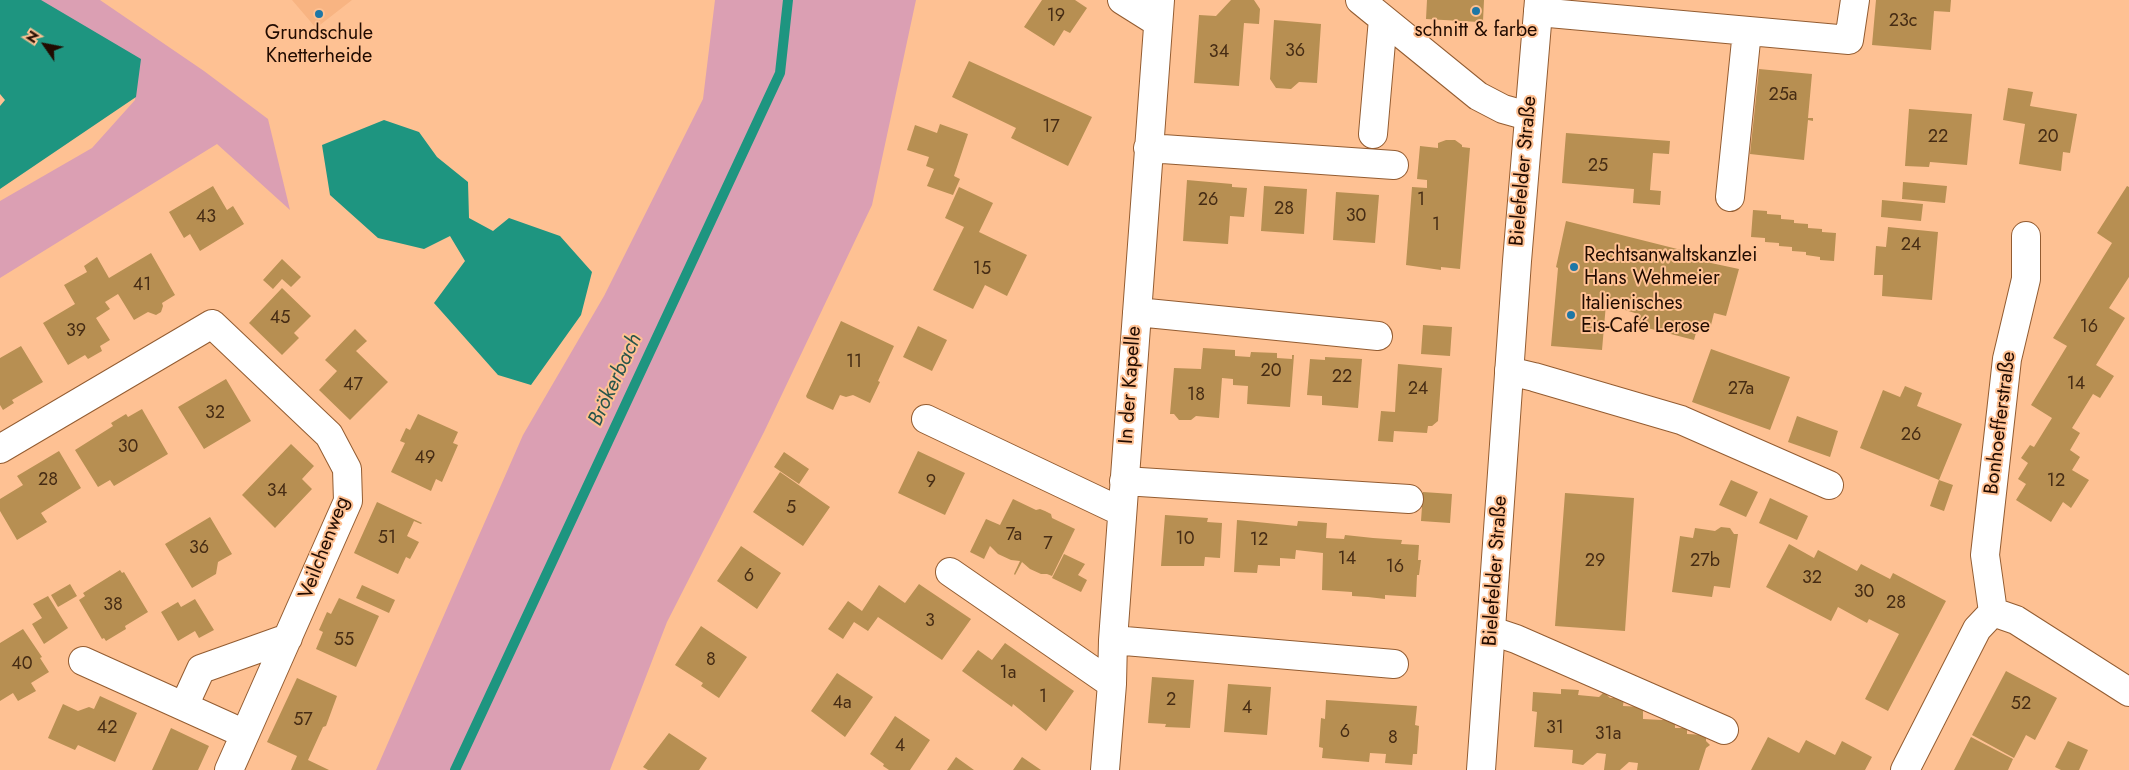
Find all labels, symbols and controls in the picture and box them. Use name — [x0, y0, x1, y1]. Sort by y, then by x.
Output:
marker: schnitt & farbe — [1470, 5, 1482, 17]
house number: 19 — [1047, 6, 1065, 28]
marker: Grundschule Knetterheide — [313, 8, 325, 20]
house number: 23c — [1889, 11, 1917, 33]
place label: schnitt & farbe — [1415, 19, 1537, 43]
north arrow — [20, 20, 70, 70]
place label: Grundschule Knetterheide — [265, 22, 373, 69]
text: N — [21, 27, 44, 47]
house number: 36 — [1285, 41, 1305, 63]
house number: 34 — [1209, 42, 1229, 64]
house number: 25a — [1768, 85, 1798, 107]
street label: Bielefelder Straße — [1505, 95, 1543, 247]
house number: 17 — [1042, 117, 1060, 139]
house number: 22 — [1928, 127, 1948, 149]
house number: 20 — [2037, 127, 2059, 149]
house number: 25 — [1588, 156, 1608, 178]
house number: 26 — [1198, 190, 1218, 212]
house number: 1 — [1417, 190, 1425, 212]
house number: 28 — [1274, 199, 1294, 221]
house number: 30 — [1346, 206, 1366, 228]
house number: 43 — [196, 207, 216, 229]
house number: 1 — [1432, 215, 1440, 237]
house number: 24 — [1901, 235, 1921, 257]
place label: Rechtsanwaltskanzlei Hans Wehmeier — [1584, 244, 1757, 291]
house number: 15 — [973, 259, 991, 281]
marker: Rechtsanwaltskanzlei Hans Wehmeier — [1568, 261, 1580, 273]
house number: 41 — [133, 275, 151, 297]
place label: Italienisches Eis-Café Lerose — [1581, 292, 1710, 339]
house number: 45 — [270, 308, 290, 330]
marker: Italienisches Eis-Café Lerose — [1565, 309, 1577, 321]
house number: 16 — [2080, 317, 2098, 339]
house number: 39 — [66, 321, 86, 343]
street label: In der Kapelle — [1115, 325, 1147, 445]
water label: Brökerbach — [584, 330, 648, 430]
street label: Bonhoefferstraße — [1980, 350, 2022, 496]
house number: 11 — [846, 352, 862, 374]
house number: 20 — [1260, 361, 1282, 383]
house number: 22 — [1332, 367, 1352, 389]
house number: 14 — [2067, 374, 2085, 396]
house number: 47 — [343, 375, 363, 397]
house number: 24 — [1408, 379, 1428, 401]
house number: 27a — [1728, 379, 1754, 401]
house number: 18 — [1187, 385, 1205, 407]
house number: 32 — [205, 403, 225, 425]
house number: 26 — [1901, 425, 1921, 447]
house number: 30 — [118, 437, 138, 459]
house number: 49 — [415, 448, 435, 470]
house number: 28 — [38, 470, 58, 492]
house number: 12 — [2047, 471, 2065, 493]
house number: 9 — [926, 472, 936, 494]
house number: 34 — [267, 481, 287, 503]
street label: Veilchenweg — [295, 494, 355, 602]
street label: Bielefelder Straße — [1479, 495, 1513, 647]
house number: 5 — [786, 498, 796, 520]
house number: 7a — [1006, 525, 1022, 547]
house number: 51 — [378, 528, 396, 550]
house number: 10 — [1176, 529, 1194, 551]
house number: 12 — [1250, 530, 1268, 552]
house number: 7 — [1043, 534, 1053, 556]
house number: 36 — [189, 538, 209, 560]
house number: 14 — [1338, 549, 1356, 571]
house number: 29 — [1585, 551, 1605, 573]
house number: 27b — [1690, 551, 1720, 573]
house number: 16 — [1386, 557, 1404, 579]
house number: 6 — [744, 566, 754, 588]
house number: 32 — [1802, 568, 1822, 590]
house number: 30 — [1854, 582, 1874, 604]
house number: 28 — [1886, 593, 1906, 615]
house number: 38 — [103, 595, 123, 617]
house number: 3 — [925, 611, 935, 633]
house number: 55 — [334, 630, 354, 652]
house number: 8 — [706, 650, 716, 672]
house number: 40 — [11, 654, 33, 676]
house number: 1a — [1000, 663, 1016, 685]
house number: 1 — [1039, 687, 1047, 709]
house number: 2 — [1166, 690, 1176, 712]
house number: 4a — [832, 693, 852, 715]
house number: 52 — [2011, 694, 2031, 716]
house number: 4 — [1242, 698, 1252, 720]
house number: 57 — [293, 710, 313, 732]
house number: 42 — [97, 718, 117, 740]
house number: 31 — [1546, 718, 1564, 740]
house number: 6 — [1340, 722, 1350, 744]
house number: 31a — [1595, 724, 1621, 746]
house number: 8 — [1388, 728, 1398, 750]
house number: 4 — [895, 736, 905, 758]

